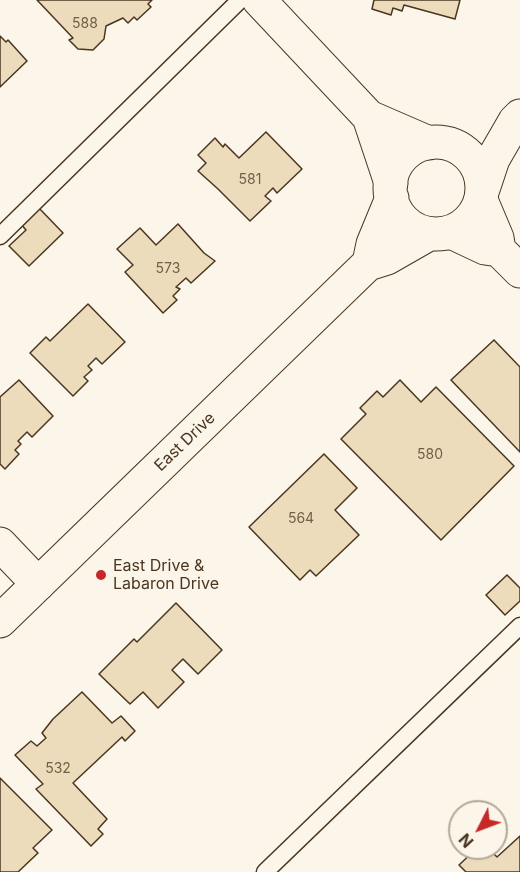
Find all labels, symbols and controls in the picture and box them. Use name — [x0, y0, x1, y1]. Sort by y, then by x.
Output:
house number: 588 — [72, 16, 98, 32]
house number: 581 — [239, 172, 261, 188]
house number: 573 — [156, 261, 180, 277]
street label: East Drive — [151, 409, 219, 475]
house number: 580 — [417, 447, 443, 463]
house number: 564 — [288, 511, 314, 527]
place label: East Drive & Labaron Drive — [113, 556, 219, 594]
marker: East Drive & Labaron Drive — [94, 568, 108, 582]
house number: 532 — [45, 761, 71, 777]
north arrow — [448, 800, 508, 860]
text: N — [455, 829, 478, 852]

